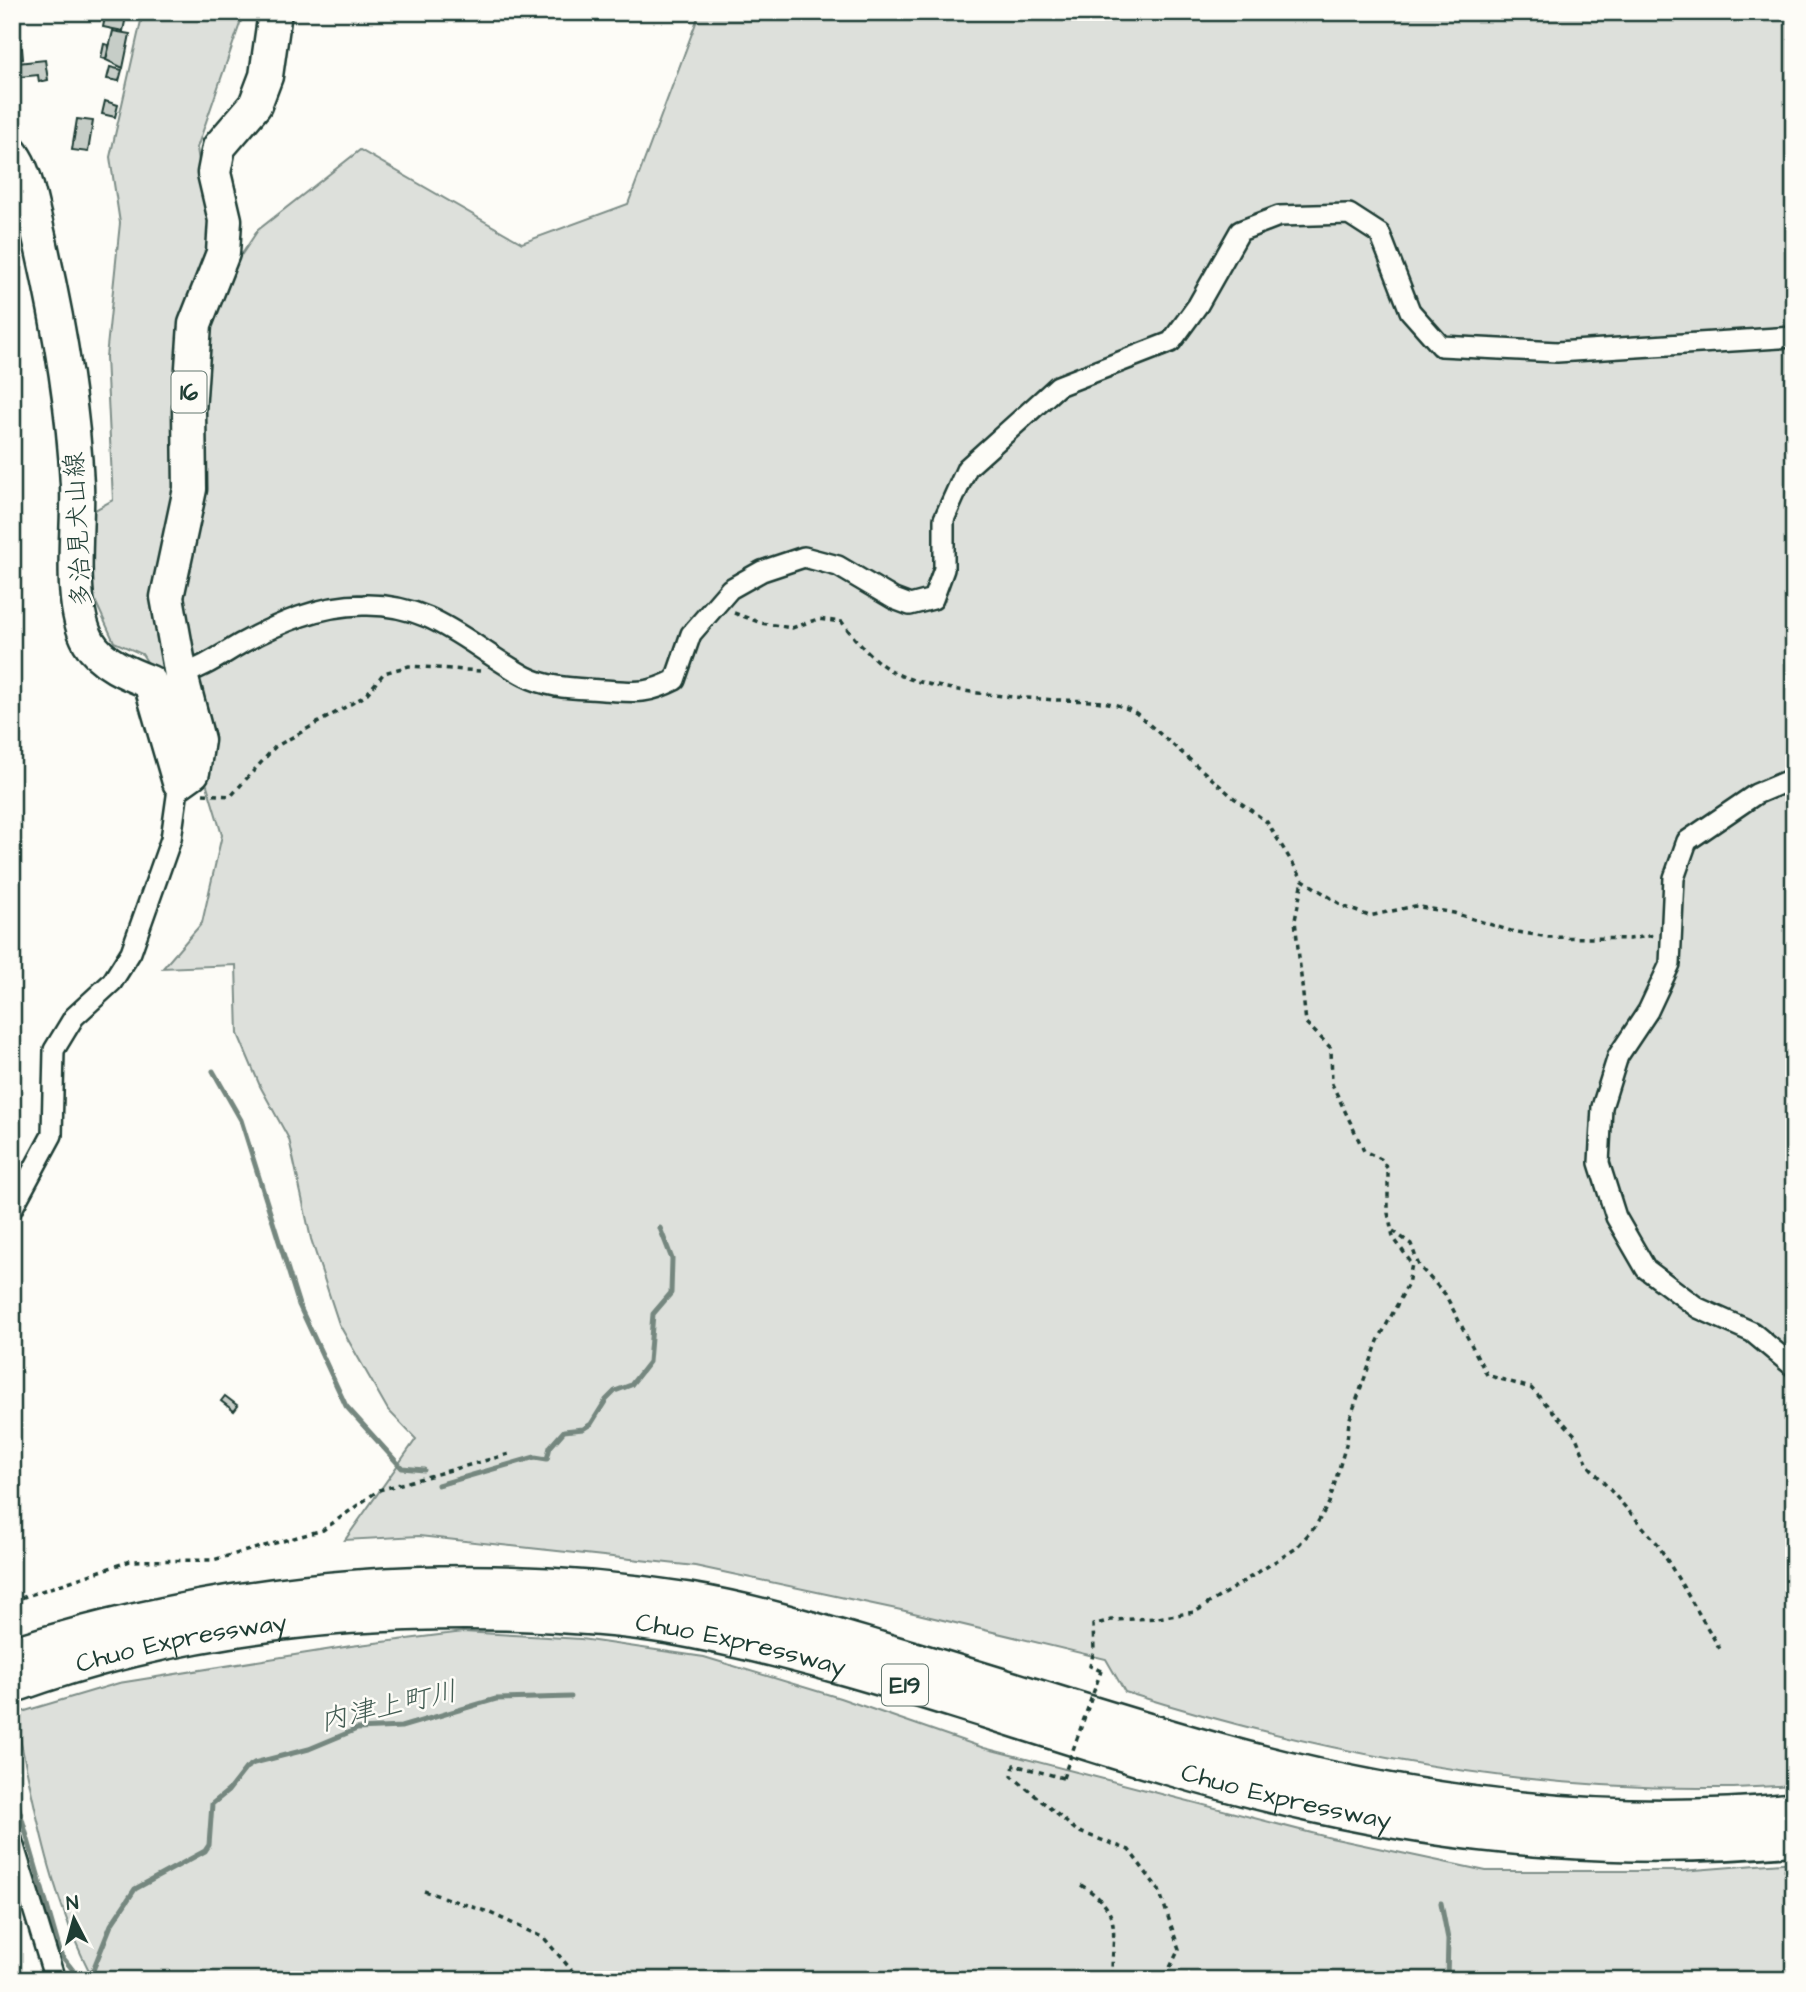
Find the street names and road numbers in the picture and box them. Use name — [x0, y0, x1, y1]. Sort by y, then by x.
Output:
road number: 16 — [172, 372, 206, 412]
street label: 多治見犬山線 — [56, 451, 100, 609]
street label: Chuo Expressway — [71, 1604, 289, 1682]
street label: Chuo Expressway — [633, 1604, 850, 1687]
road number: E19 — [882, 1665, 928, 1706]
street label: Chuo Expressway — [1177, 1754, 1394, 1840]

